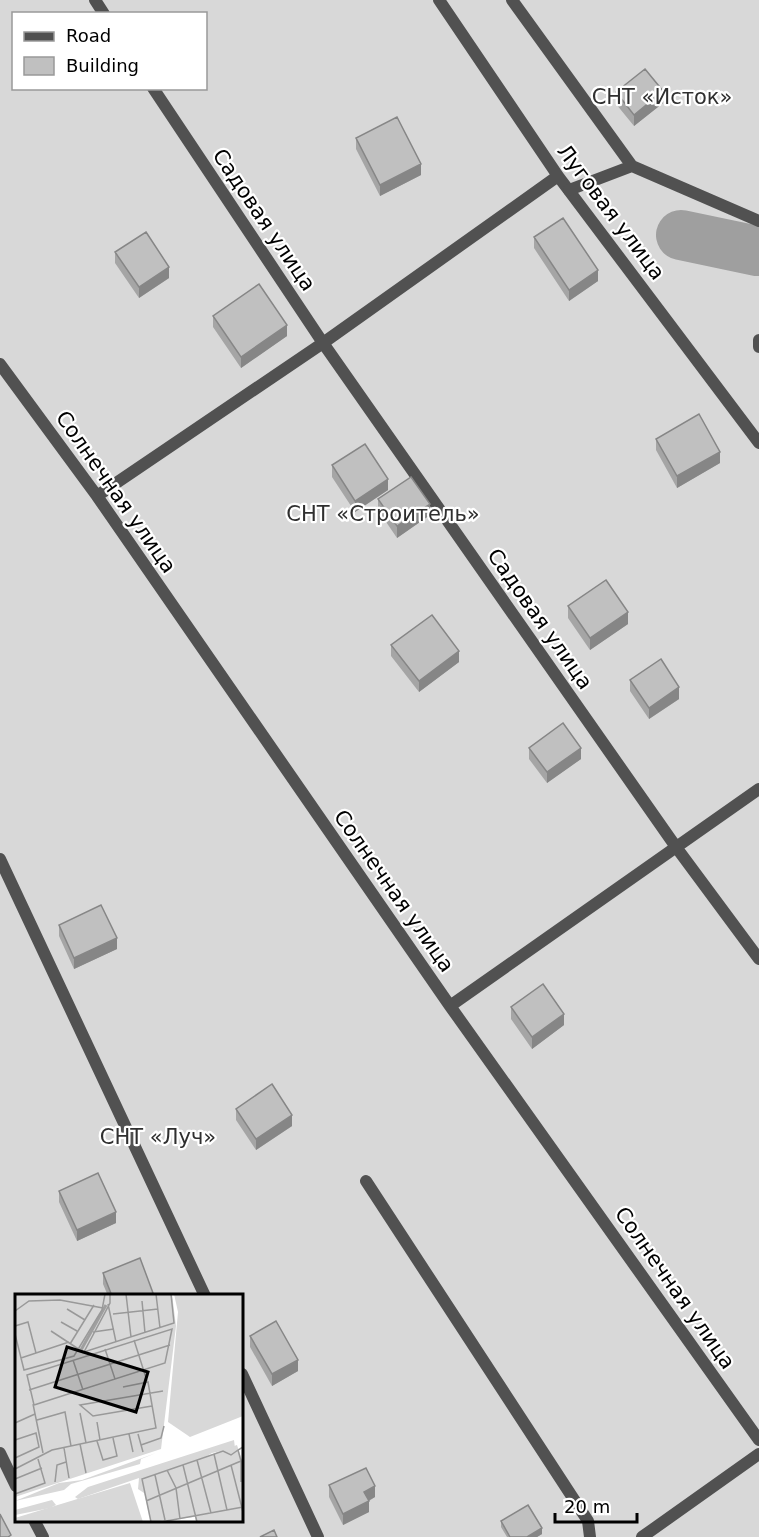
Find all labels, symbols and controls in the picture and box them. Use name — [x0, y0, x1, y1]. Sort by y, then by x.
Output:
legend — [12, 12, 207, 90]
text: Road — [66, 25, 111, 46]
text: Building — [66, 55, 139, 76]
park label: СНТ «Исток» — [592, 85, 732, 109]
street label: Луговая улица — [552, 140, 670, 284]
street label: Садовая улица — [208, 144, 320, 296]
street label: Солнечная улица — [51, 406, 181, 578]
park label: СНТ «Строитель» — [286, 502, 480, 526]
street label: Садовая улица — [483, 544, 597, 694]
street label: Солнечная улица — [329, 805, 459, 977]
park label: СНТ «Луч» — [100, 1125, 216, 1149]
street label: Солнечная улица — [610, 1202, 740, 1374]
inset map — [15, 1294, 243, 1522]
scale bar — [555, 1486, 638, 1524]
text: 20 m — [564, 1496, 610, 1517]

